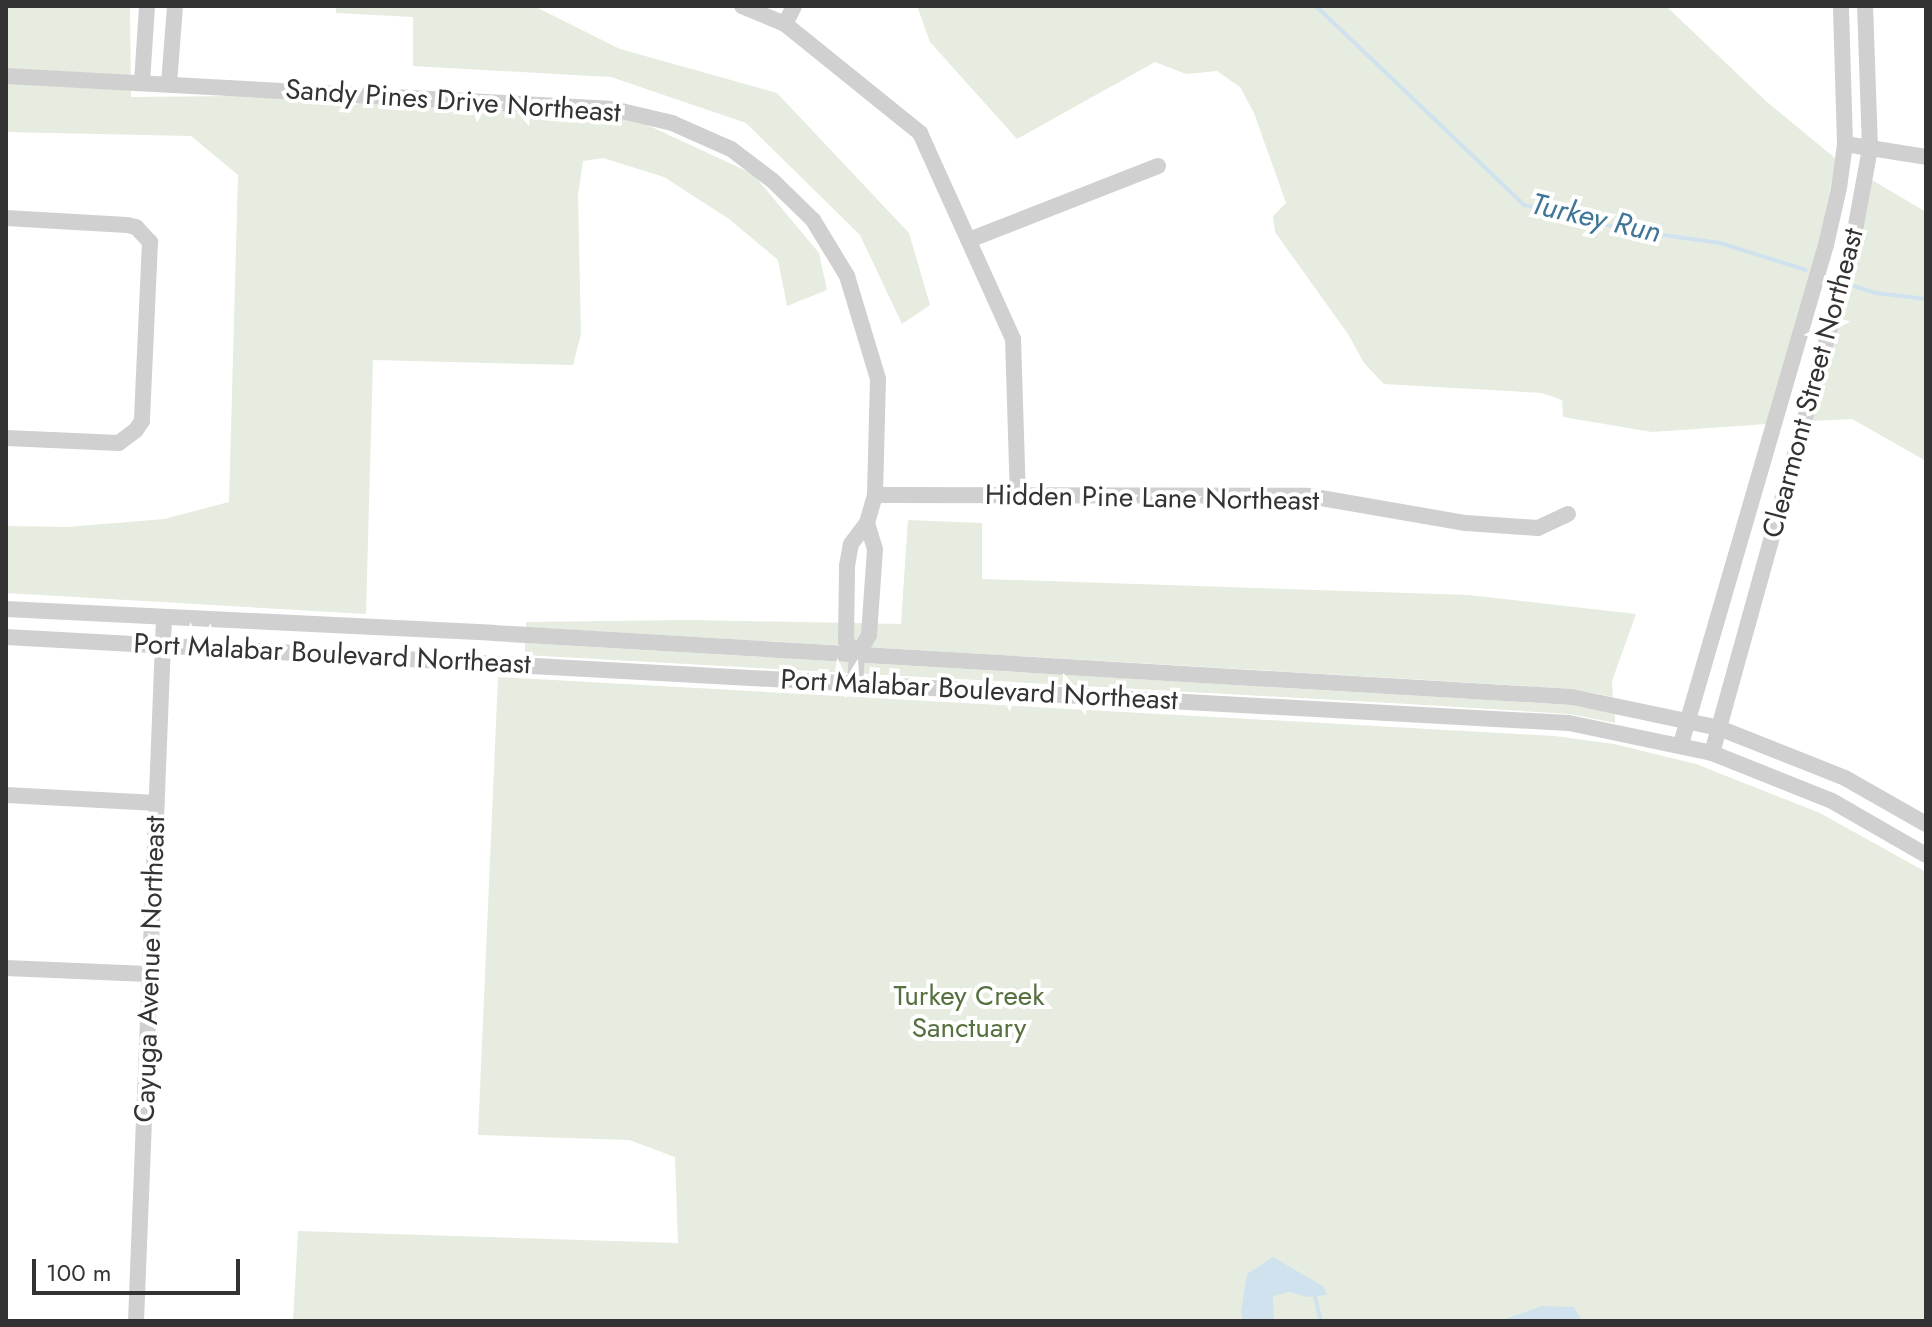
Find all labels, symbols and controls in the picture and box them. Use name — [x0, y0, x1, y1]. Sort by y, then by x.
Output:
street label: Sandy Pines Drive Northeast — [284, 73, 622, 129]
water label: Turkey Run — [1528, 186, 1664, 250]
street label: Clearmont Street Northeast — [1755, 225, 1871, 541]
street label: Hidden Pine Lane Northeast — [985, 478, 1319, 518]
street label: Port Malabar Boulevard Northeast — [133, 627, 531, 681]
street label: Port Malabar Boulevard Northeast — [780, 663, 1178, 717]
street label: Cayuga Avenue Northeast — [128, 815, 172, 1123]
park label: Turkey Creek Sanctuary — [893, 979, 1045, 1045]
scale bar — [36, 1243, 244, 1293]
text: 100 m — [46, 1255, 112, 1290]

